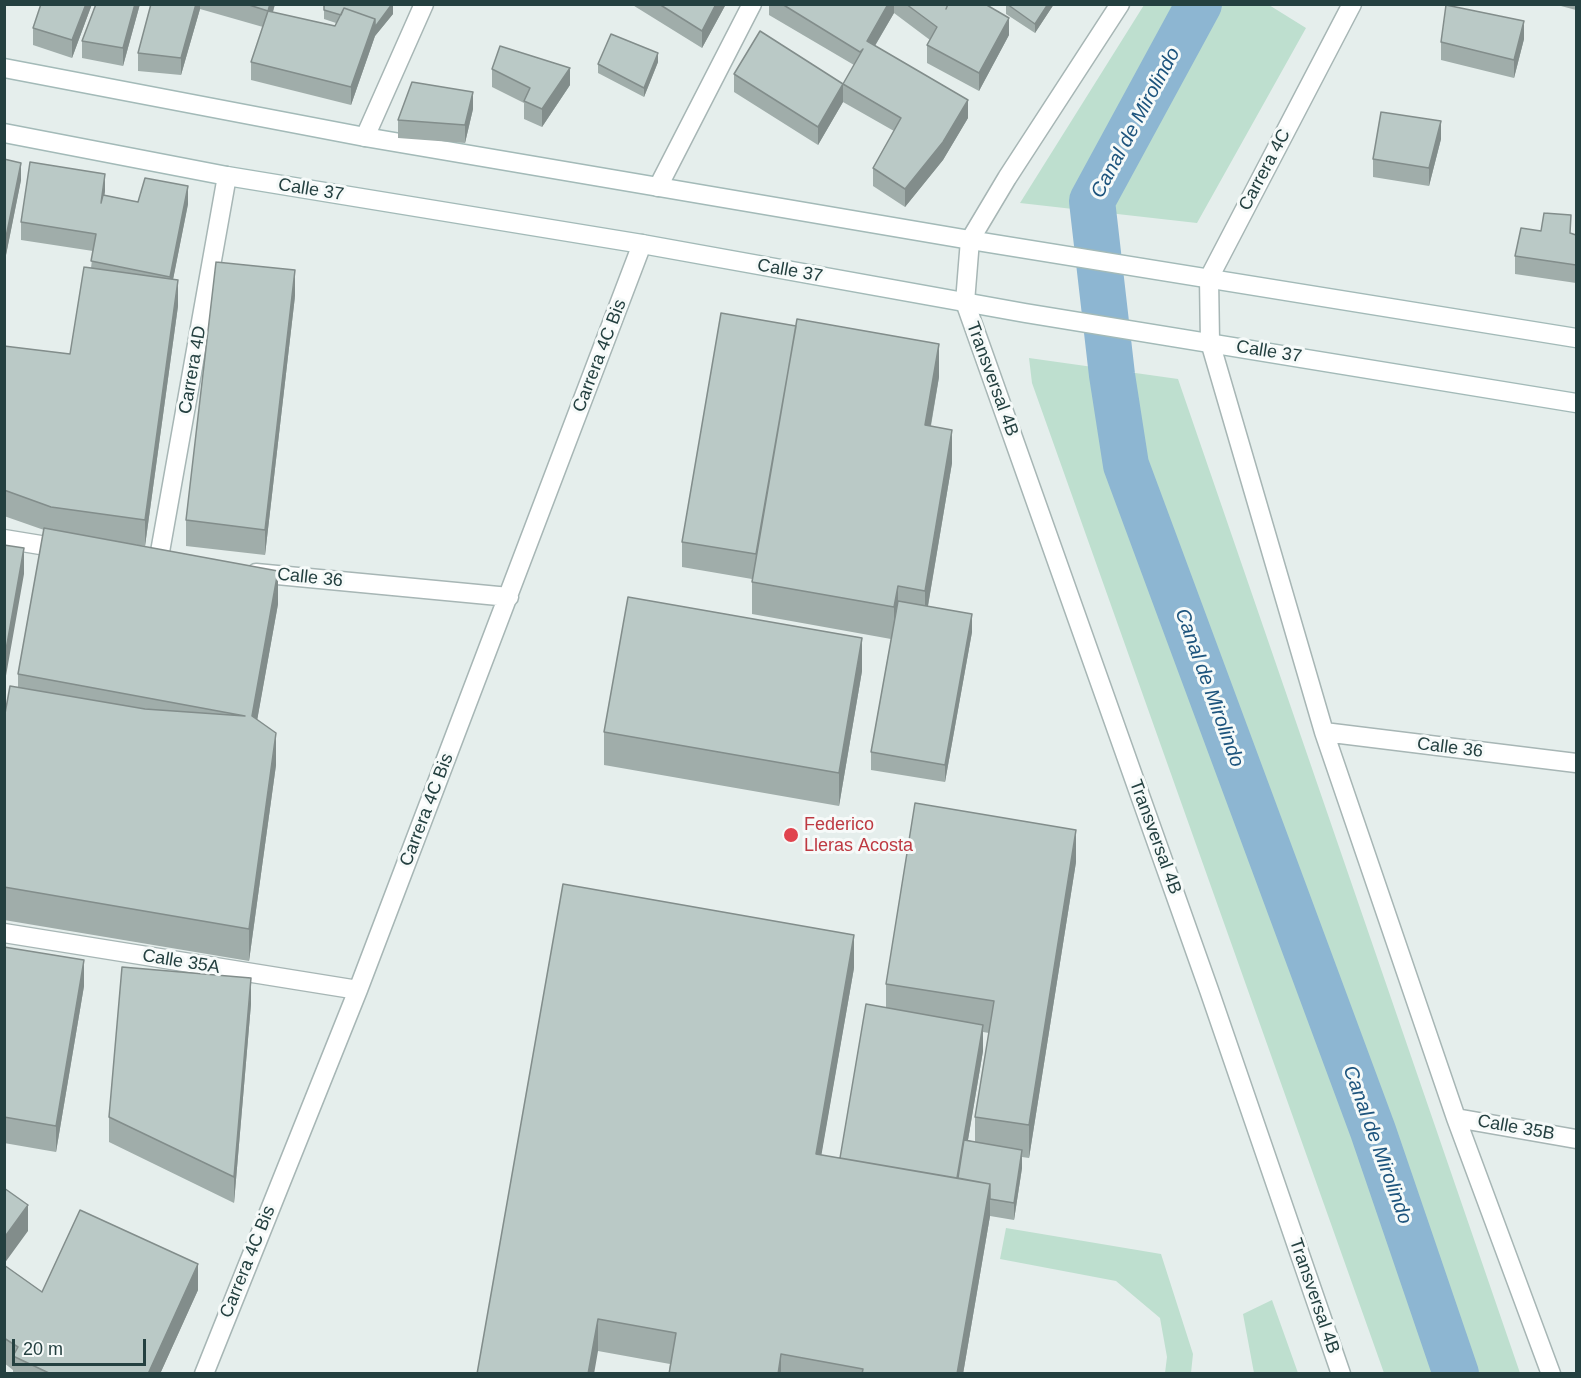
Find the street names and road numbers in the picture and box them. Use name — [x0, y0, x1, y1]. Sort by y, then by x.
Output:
street label: Carrera 4C — [1235, 126, 1295, 214]
street label: Calle 37 — [277, 174, 345, 206]
street label: Calle 37 — [756, 255, 824, 287]
street label: Carrera 4C Bis — [569, 297, 631, 415]
street label: Transversal 4B — [961, 319, 1023, 439]
street label: Carrera 4D — [175, 324, 211, 416]
street label: Calle 37 — [1235, 336, 1303, 368]
street label: Calle 36 — [276, 564, 344, 592]
street label: Calle 36 — [1416, 733, 1484, 763]
street label: Carrera 4C Bis — [396, 751, 458, 869]
street label: Transversal 4B — [1124, 777, 1186, 897]
street label: Calle 35A — [141, 945, 221, 979]
street label: Calle 35B — [1476, 1111, 1556, 1145]
street label: Carrera 4C Bis — [216, 1203, 280, 1321]
street label: Transversal 4B — [1284, 1236, 1344, 1356]

